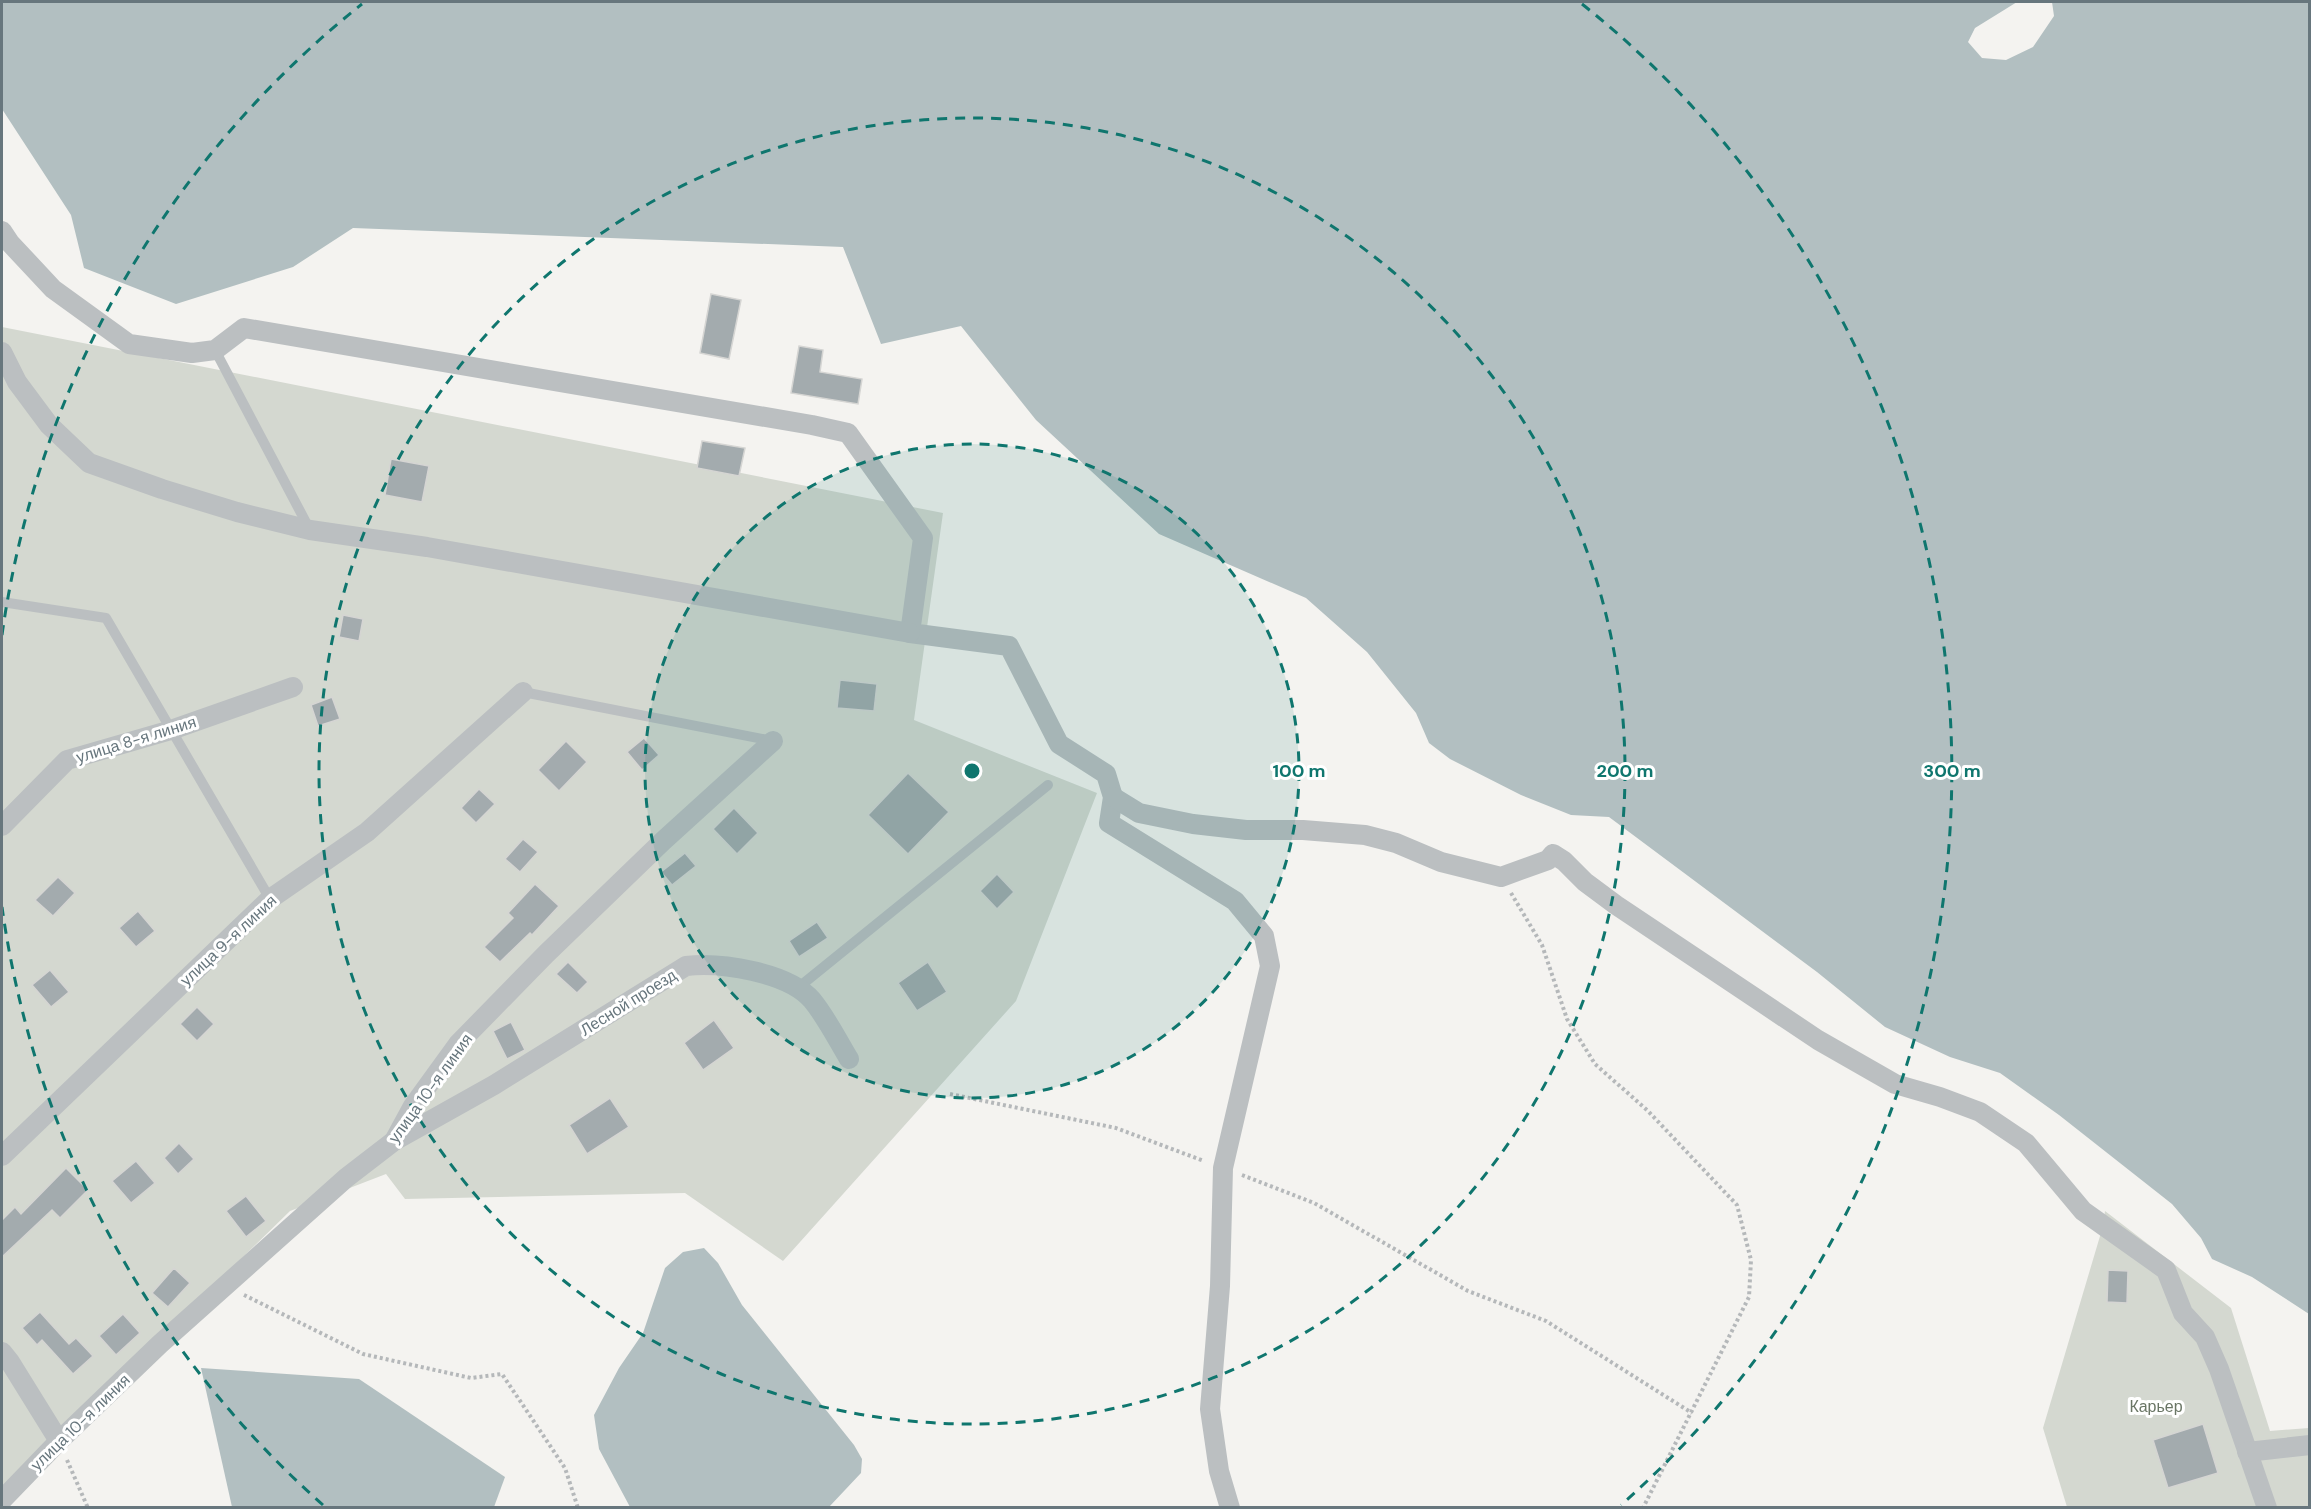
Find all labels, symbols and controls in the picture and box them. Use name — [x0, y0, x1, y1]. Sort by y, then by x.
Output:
street label: улица 8-я линия — [74, 711, 199, 768]
text: 100 m — [1272, 759, 1326, 783]
text: 200 m — [1597, 759, 1653, 783]
text: 300 m — [1923, 759, 1981, 783]
centre of rings — [962, 761, 982, 781]
street label: улица 9-я линия — [176, 890, 281, 991]
street label: Лесной проезд — [576, 964, 681, 1040]
street label: улица 10-я линия — [384, 1029, 477, 1147]
street label: улица 10-я линия — [26, 1369, 135, 1475]
park label: Карьер — [2129, 1396, 2183, 1417]

